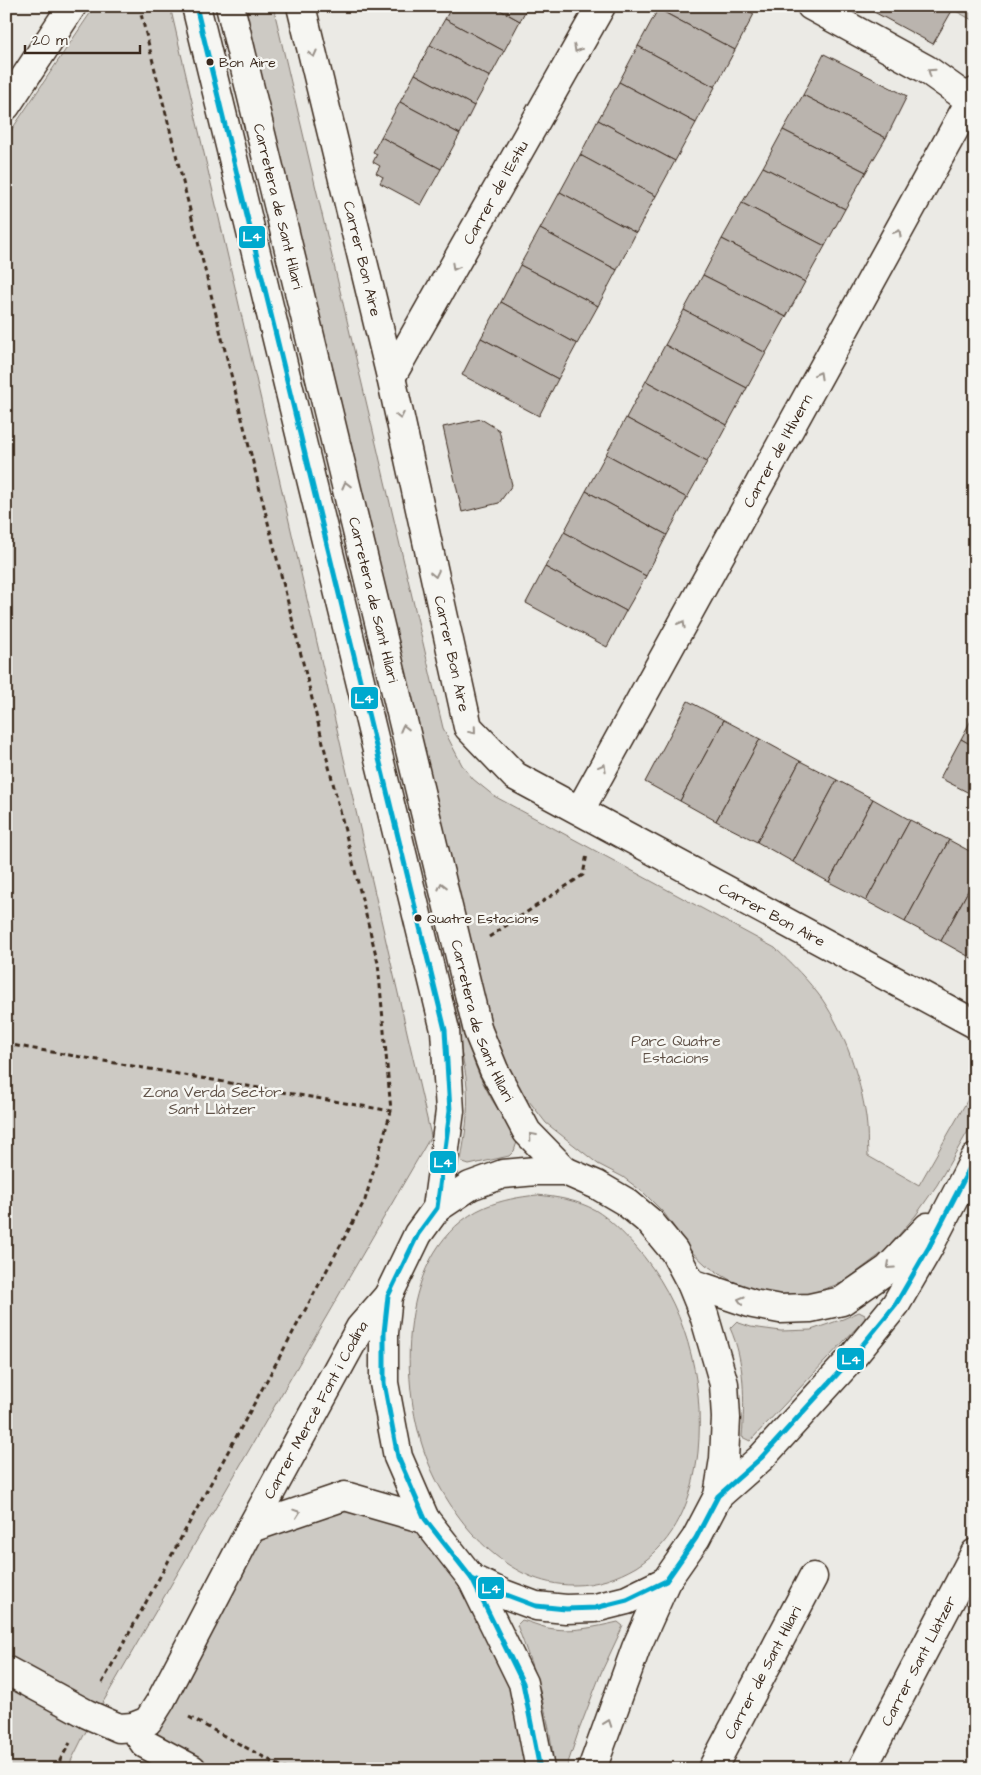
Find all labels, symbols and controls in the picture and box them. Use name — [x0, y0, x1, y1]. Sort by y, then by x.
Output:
scale bar — [25, 22, 140, 54]
text: 20 m — [32, 30, 68, 51]
one-way arrow — [573, 43, 583, 52]
one-way arrow — [307, 49, 318, 58]
place label: Bon Aire — [219, 53, 276, 73]
marker: Bon Aire — [205, 57, 215, 67]
one-way arrow — [927, 69, 936, 78]
street label: Carretera de Sant Hilari — [248, 121, 308, 292]
street label: Carrer de l'Estiu — [458, 137, 534, 249]
street label: Carrer Bon Aire — [338, 199, 386, 319]
line badge: L4 — [238, 225, 266, 249]
text: L4 — [242, 227, 262, 247]
one-way arrow — [891, 229, 901, 238]
one-way arrow — [451, 261, 461, 270]
one-way arrow — [813, 371, 823, 380]
street label: Carrer de l'Hivern — [738, 390, 818, 512]
one-way arrow — [394, 411, 405, 420]
one-way arrow — [341, 480, 352, 489]
street label: Carretera de Sant Hilari — [343, 515, 404, 686]
one-way arrow — [429, 570, 440, 579]
street label: Carrer Bon Aire — [428, 594, 474, 714]
one-way arrow — [675, 621, 685, 630]
line badge: L4 — [350, 686, 379, 710]
text: L4 — [354, 689, 374, 709]
one-way arrow — [399, 723, 410, 732]
one-way arrow — [468, 726, 477, 735]
one-way arrow — [597, 763, 607, 772]
street label: Carrer Bon Aire — [715, 878, 829, 952]
one-way arrow — [437, 881, 448, 890]
place label: Quatre Estacions — [427, 909, 539, 929]
marker: Quatre Estacions — [413, 913, 423, 923]
street label: Carretera de Sant Hilari — [445, 938, 519, 1106]
park label: Parc Quatre Estacions — [631, 1031, 721, 1069]
park label: Zona Verda Sector Sant Llàtzer — [143, 1082, 281, 1120]
one-way arrow — [528, 1132, 537, 1141]
line badge: L4 — [429, 1150, 457, 1174]
text: L4 — [433, 1153, 453, 1173]
one-way arrow — [887, 1260, 896, 1269]
one-way arrow — [737, 1296, 745, 1306]
street label: Carrer Mercè Font i Codina — [259, 1316, 373, 1503]
line badge: L4 — [836, 1347, 865, 1371]
text: L4 — [841, 1350, 861, 1370]
one-way arrow — [293, 1508, 301, 1518]
line badge: L4 — [477, 1576, 505, 1600]
text: L4 — [481, 1579, 501, 1599]
street label: Carrer Sant Llàtzer — [876, 1592, 962, 1730]
street label: Carrer de Sant Hilari — [719, 1602, 807, 1743]
one-way arrow — [602, 1719, 612, 1728]

